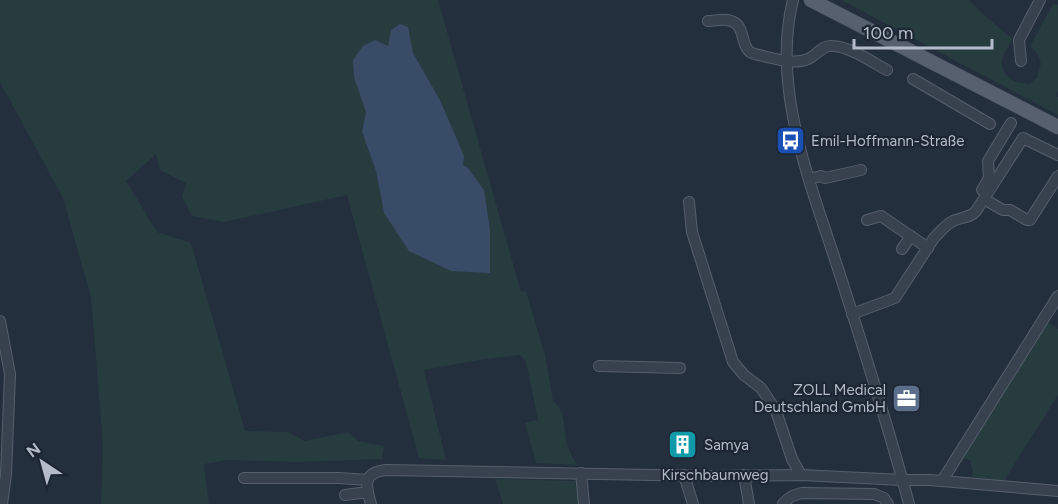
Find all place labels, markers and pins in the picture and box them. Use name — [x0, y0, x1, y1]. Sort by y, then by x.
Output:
bus stop icon: Emil-Hoffmann-Straße — [774, 125, 806, 157]
place label: Emil-Hoffmann-Straße — [811, 132, 964, 150]
place label: ZOLL Medical Deutschland GmbH — [754, 381, 886, 416]
office icon: ZOLL Medical Deutschland GmbH — [891, 383, 923, 415]
building icon: Samya — [667, 429, 699, 461]
place label: Samya — [704, 436, 749, 454]

